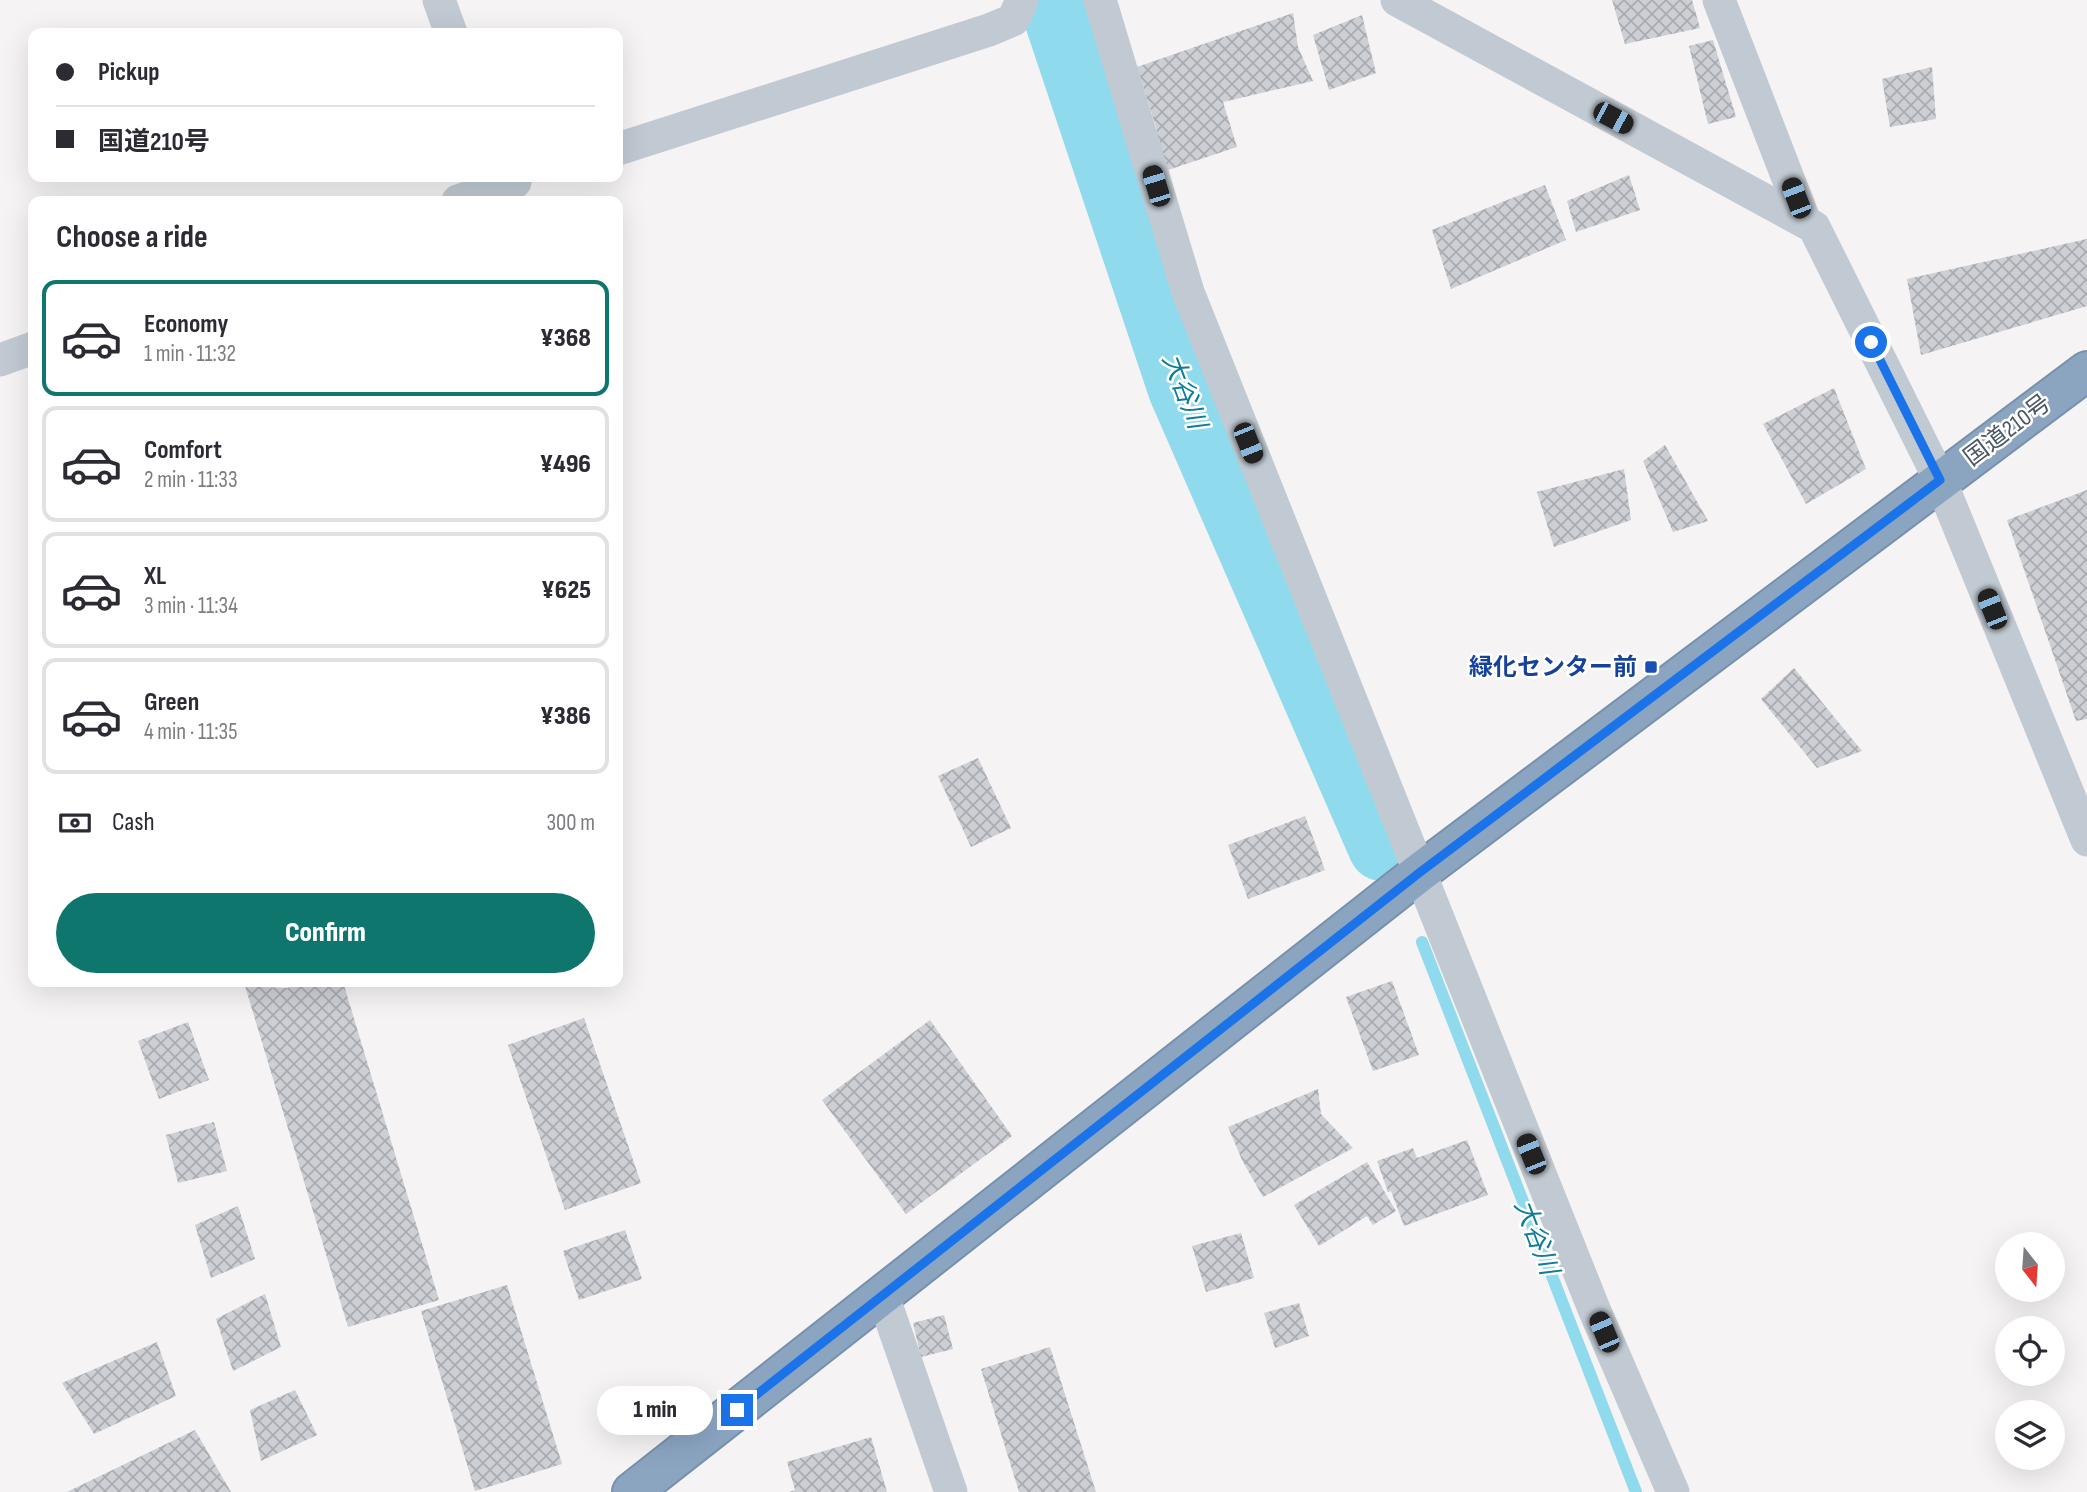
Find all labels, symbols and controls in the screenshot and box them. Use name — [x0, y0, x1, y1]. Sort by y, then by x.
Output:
text: Pickup — [98, 57, 160, 88]
car — [1590, 99, 1637, 137]
text: 国道210号 — [98, 127, 210, 158]
car — [1140, 163, 1173, 209]
car — [1779, 175, 1814, 221]
text: Choose a ride — [56, 218, 208, 257]
icon: car — [60, 307, 123, 370]
text: Economy — [144, 309, 228, 340]
text: ¥368 — [540, 323, 591, 354]
route start — [1855, 326, 1887, 358]
text: 1 min · 11:32 — [144, 340, 236, 368]
water label: 大谷川 — [1155, 350, 1213, 436]
street label: 国道210号 — [1958, 388, 2056, 472]
car — [1231, 420, 1266, 466]
icon: car — [60, 433, 123, 496]
text: Comfort — [144, 435, 222, 466]
text: ¥496 — [540, 449, 591, 480]
text: 2 min · 11:33 — [144, 466, 238, 494]
icon: car — [60, 559, 123, 622]
text: XL — [144, 561, 166, 592]
text: ¥625 — [541, 575, 591, 606]
car — [1975, 586, 2010, 632]
text: 3 min · 11:34 — [144, 592, 238, 620]
place label: 緑化センター前 — [1469, 653, 1637, 682]
marker: 緑化センター前 — [1643, 659, 1659, 675]
icon: car — [60, 685, 123, 748]
text: Green — [144, 687, 199, 718]
text: ¥386 — [540, 701, 591, 732]
text: 4 min · 11:35 — [144, 718, 237, 746]
icon: cash — [56, 804, 94, 842]
text: Cash — [112, 807, 155, 838]
text: 300 m — [546, 809, 595, 837]
button: Confirm — [56, 893, 595, 973]
car — [1514, 1131, 1549, 1177]
water label: 大谷川 — [1507, 1196, 1565, 1282]
north arrow — [1995, 1232, 2065, 1302]
map controls — [1995, 1232, 2065, 1470]
car — [1587, 1309, 1622, 1355]
button: locate — [1995, 1316, 2065, 1386]
callout: 1 min — [597, 1386, 712, 1434]
route end — [721, 1394, 753, 1426]
text: 1 min — [633, 1396, 677, 1424]
button: layers — [1995, 1400, 2065, 1470]

